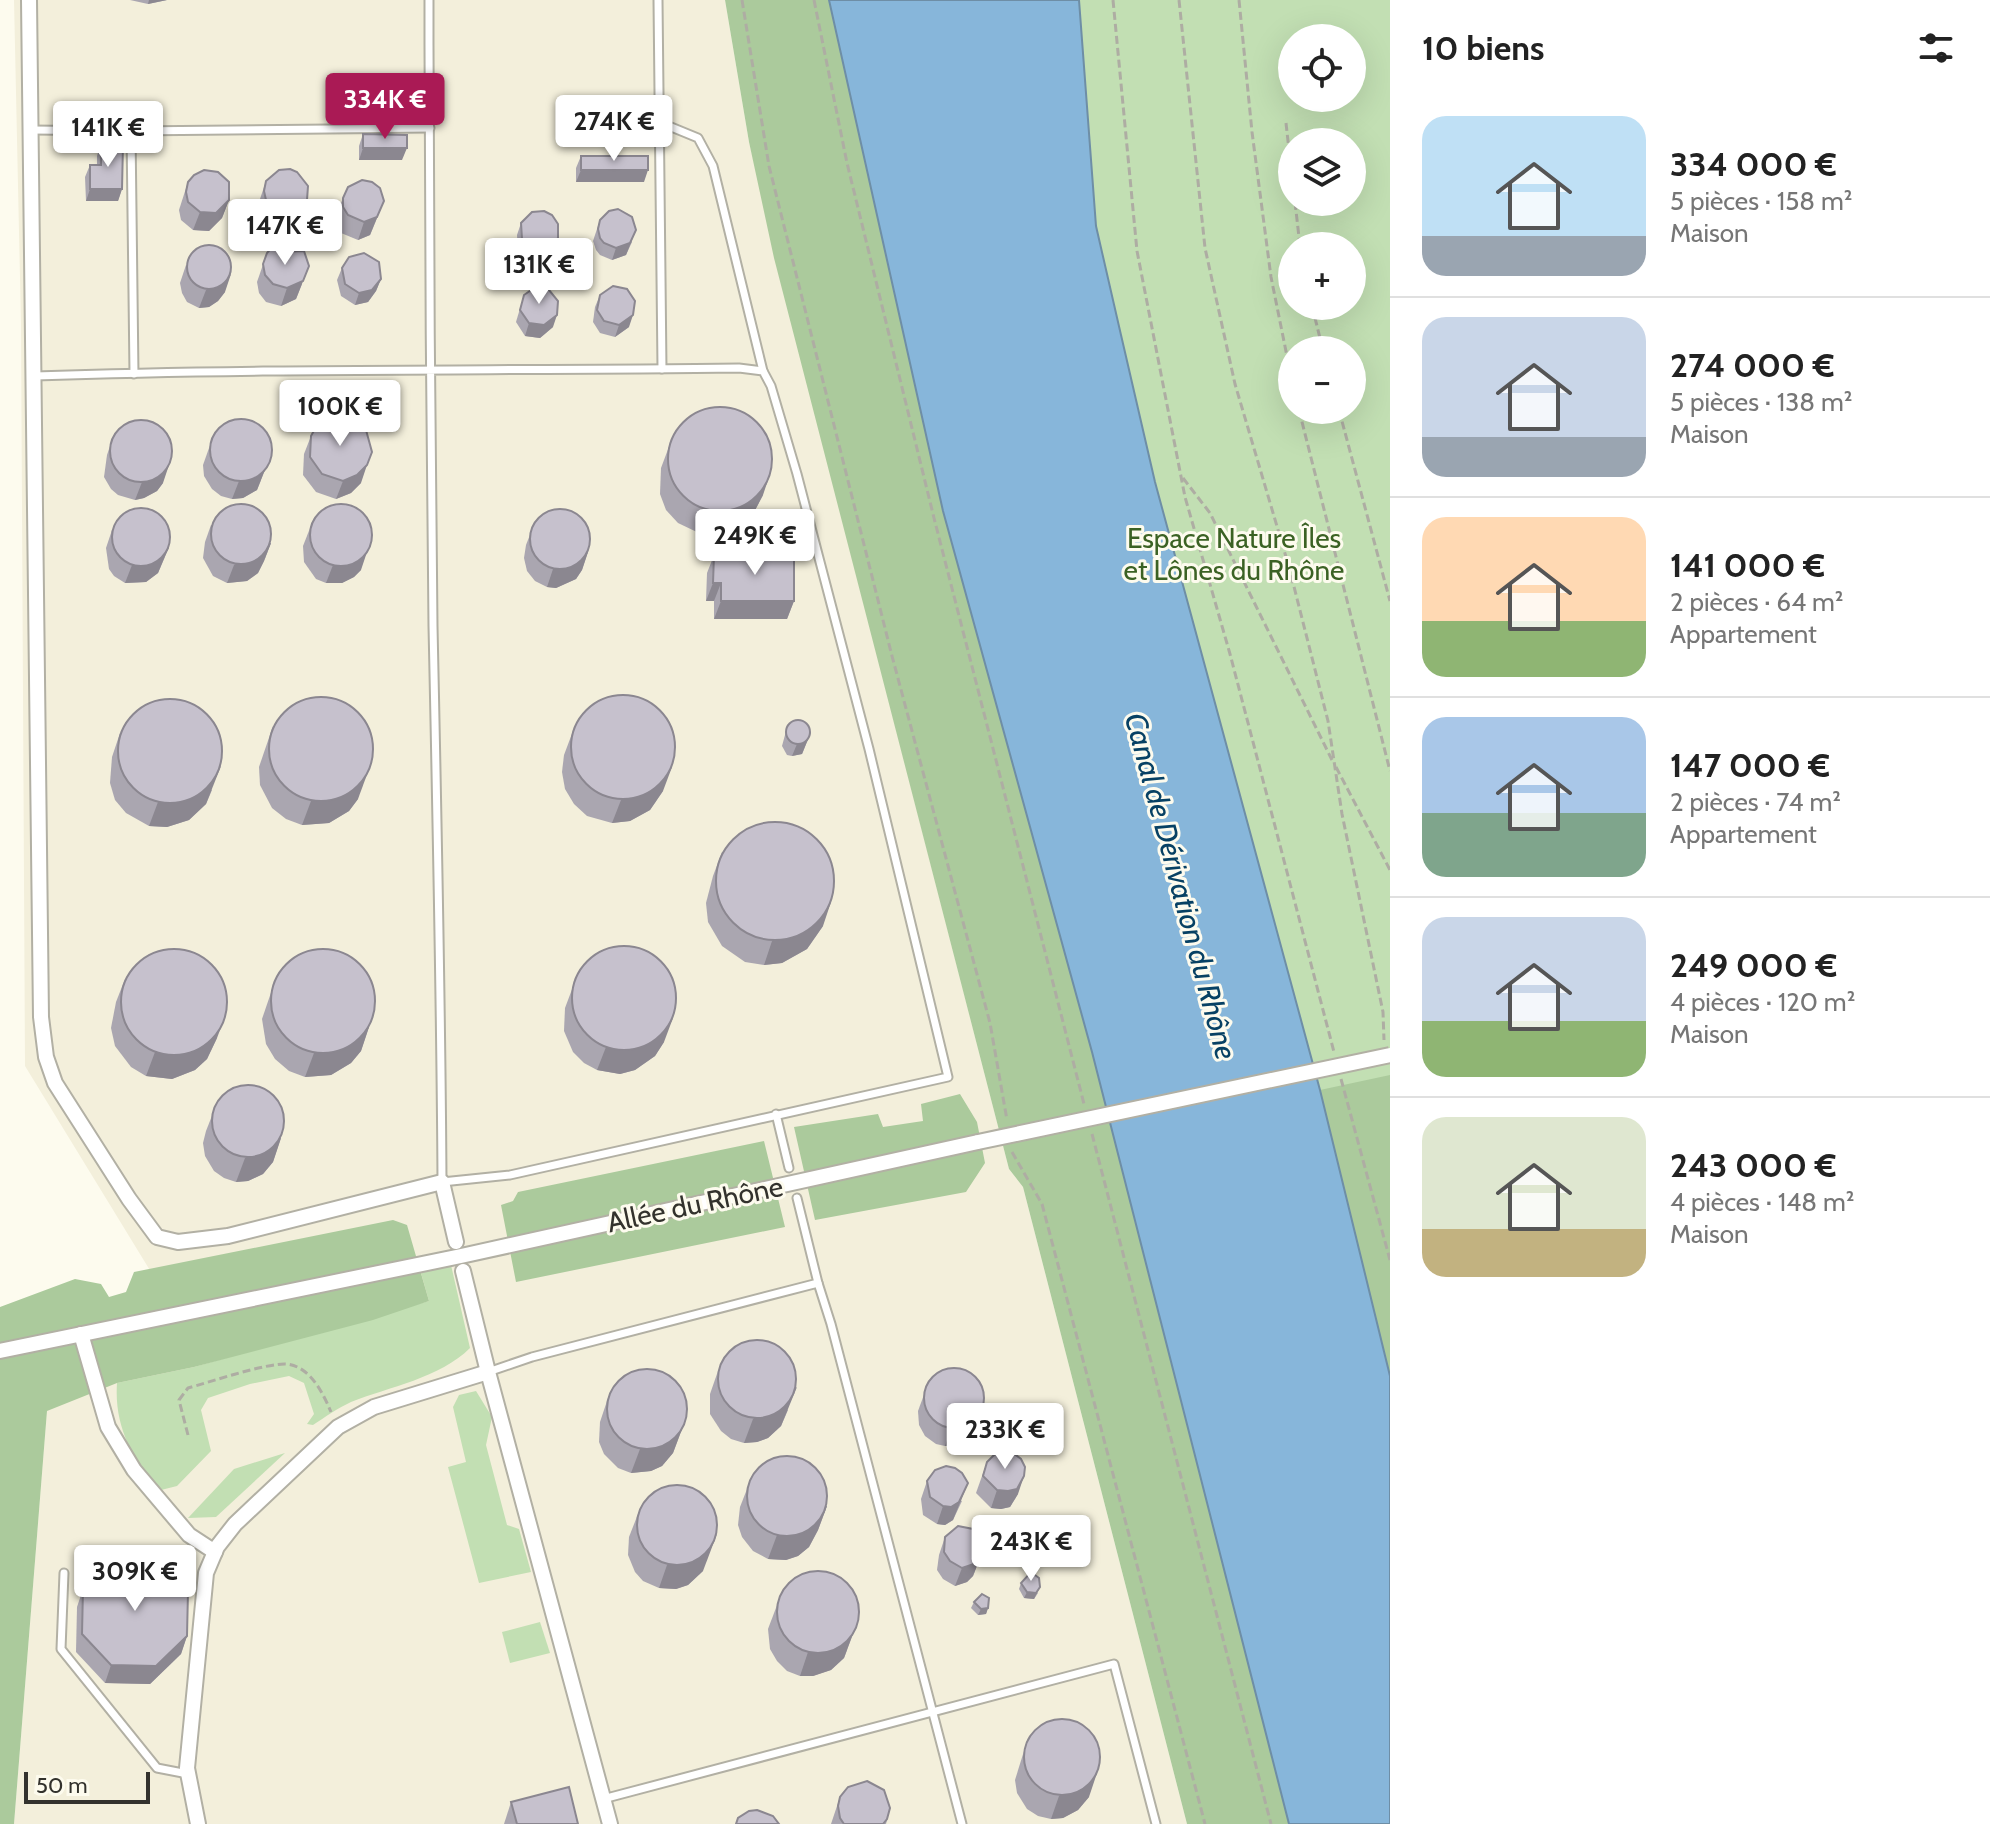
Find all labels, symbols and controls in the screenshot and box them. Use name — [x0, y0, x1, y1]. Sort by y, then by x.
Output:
map controls — [1278, 24, 1366, 424]
button: locate — [1278, 24, 1366, 112]
icon: filters — [1914, 26, 1958, 70]
text: 10 biens — [1422, 27, 1544, 69]
pin: 334K € — [320, 73, 450, 141]
text: 334K € — [344, 83, 427, 115]
pin: 274K € — [549, 95, 679, 163]
pin: 141K € — [43, 101, 173, 169]
text: 274K € — [573, 105, 655, 137]
text: 141K € — [71, 111, 145, 143]
button: layers — [1278, 128, 1366, 216]
text: 334 000 € — [1670, 143, 1837, 185]
icon: home — [1486, 148, 1582, 244]
text: 5 pièces · 158 m² — [1670, 185, 1852, 217]
pin: 147K € — [220, 199, 350, 267]
text: 147K € — [246, 209, 324, 241]
text: Maison — [1670, 217, 1749, 249]
button: + — [1278, 232, 1366, 320]
pin: 131K € — [474, 238, 604, 306]
text: 131K € — [503, 248, 575, 280]
button: − — [1278, 336, 1366, 424]
text: 274 000 € — [1670, 344, 1834, 386]
icon: home — [1486, 349, 1582, 445]
pin: 100K € — [275, 380, 405, 448]
text: 5 pièces · 138 m² — [1670, 386, 1852, 418]
text: 100K € — [297, 390, 383, 422]
text: Maison — [1670, 418, 1749, 450]
pin: 249K € — [690, 509, 820, 577]
text: 249K € — [713, 519, 797, 551]
park label: Espace Nature Îles et Lônes du Rhône — [1124, 521, 1344, 587]
text: 141 000 € — [1670, 544, 1825, 586]
icon: home — [1486, 549, 1582, 645]
text: 2 pièces · 64 m² — [1670, 586, 1843, 618]
text: Appartement — [1670, 618, 1817, 650]
water label: Canal de Dérivation du Rhône — [1117, 709, 1245, 1064]
text: 147 000 € — [1670, 744, 1830, 786]
icon: home — [1486, 749, 1582, 845]
text: 2 pièces · 74 m² — [1670, 786, 1841, 818]
text: Appartement — [1670, 818, 1817, 850]
text: 249 000 € — [1670, 944, 1837, 986]
icon: home — [1486, 949, 1582, 1045]
text: 4 pièces · 120 m² — [1670, 986, 1855, 1018]
text: Maison — [1670, 1018, 1749, 1050]
text: 243 000 € — [1670, 1144, 1837, 1186]
icon: home — [1486, 1149, 1582, 1245]
street label: Allée du Rhône — [604, 1169, 786, 1239]
text: 4 pièces · 148 m² — [1670, 1186, 1854, 1218]
text: Maison — [1670, 1218, 1749, 1250]
pin: 233K € — [940, 1403, 1070, 1471]
text: 233K € — [965, 1413, 1045, 1445]
pin: 243K € — [966, 1515, 1096, 1583]
text: 243K € — [990, 1525, 1072, 1557]
pin: 309K € — [70, 1545, 200, 1613]
text: 309K € — [92, 1555, 178, 1587]
scale bar — [24, 1768, 150, 1804]
text: 50 m — [36, 1772, 88, 1799]

